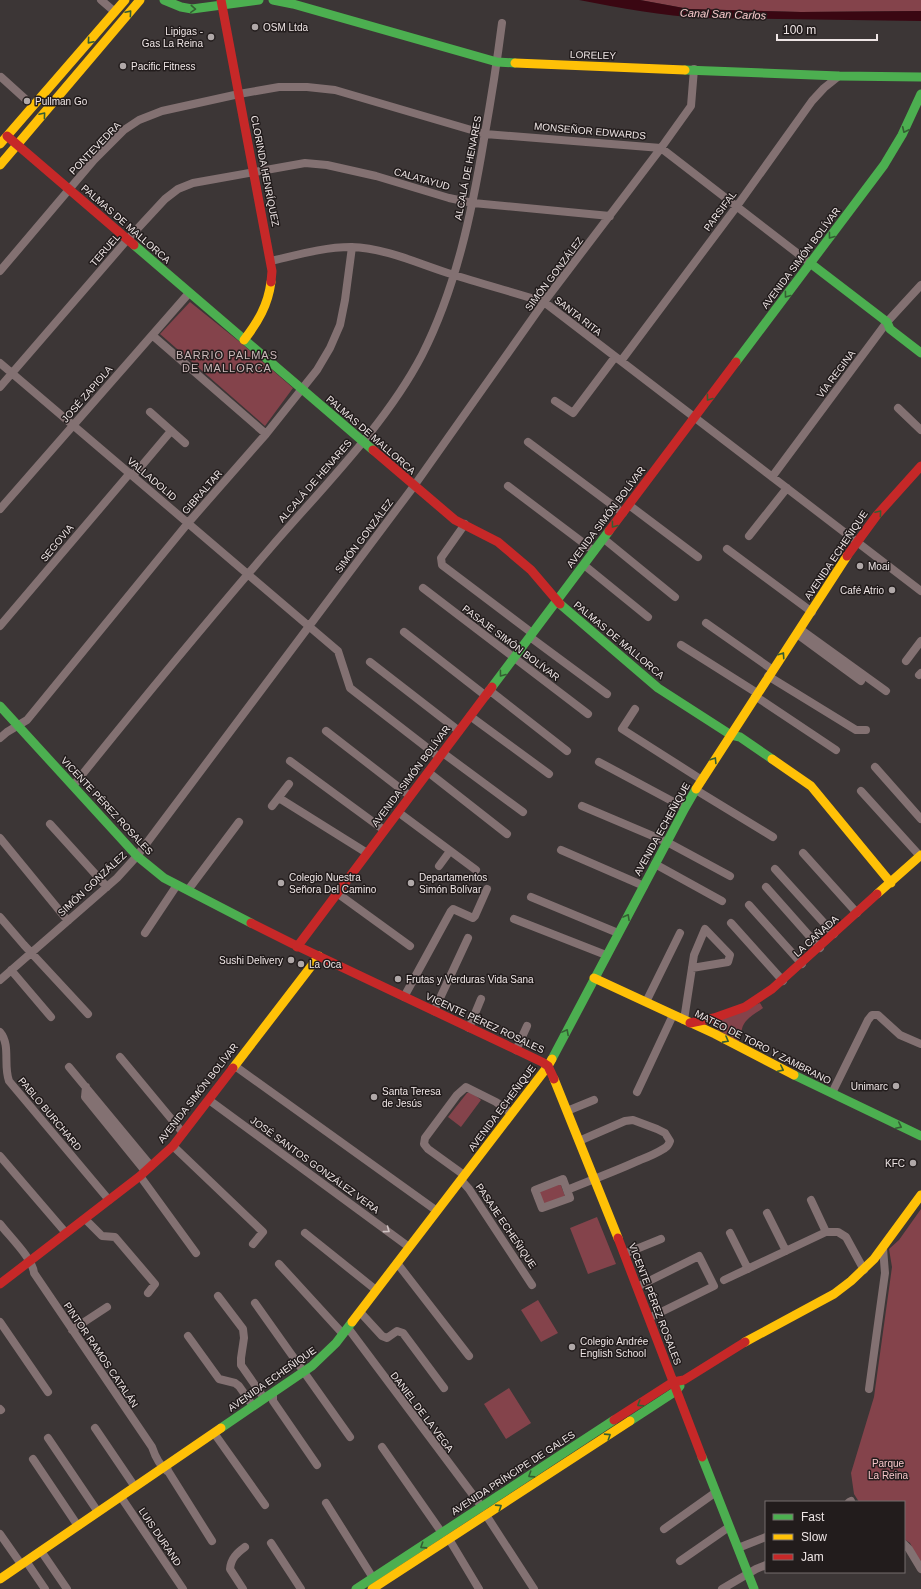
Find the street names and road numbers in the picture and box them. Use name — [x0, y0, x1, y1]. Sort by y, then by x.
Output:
street label: LORELEY — [570, 49, 617, 61]
street label: CLORINDA HENRÍQUEZ — [249, 114, 282, 227]
street label: ALCALÁ DE HENARES — [451, 114, 484, 221]
street label: PONTEVEDRA — [67, 119, 123, 177]
street label: MONSEÑOR EDWARDS — [534, 120, 647, 141]
street label: CALATAYUD — [393, 166, 451, 192]
street label: PALMAS DE MALLORCA — [79, 182, 173, 266]
street label: PARSIFAL — [701, 189, 739, 233]
street label: AVENIDA SIMÓN BOLÍVAR — [759, 205, 843, 311]
street label: TERUEL — [88, 231, 122, 268]
street label: SIMÓN GONZÁLEZ — [522, 234, 585, 313]
street label: SANTA RITA — [552, 294, 604, 338]
street label: VÍA REGINA — [814, 347, 858, 400]
street label: JOSÉ ZAPIOLA — [59, 363, 115, 424]
street label: PALMAS DE MALLORCA — [324, 393, 418, 477]
street label: ALCALÁ DE HENARES — [275, 436, 354, 525]
street label: VALLADOLID — [125, 455, 179, 503]
street label: AVENIDA SIMÓN BOLÍVAR — [564, 464, 648, 570]
street label: GIBRALTAR — [180, 468, 224, 516]
street label: SIMÓN GONZÁLEZ — [332, 496, 395, 575]
street label: AVENIDA ECHEÑIQUE — [801, 508, 870, 602]
street label: SEGOVIA — [38, 522, 76, 564]
street label: PALMAS DE MALLORCA — [572, 599, 667, 681]
street label: PASAJE SIMÓN BOLÍVAR — [460, 602, 562, 683]
street label: AVENIDA SIMÓN BOLÍVAR — [369, 723, 453, 829]
street label: VICENTE PÉREZ ROSALES — [59, 754, 156, 857]
street label: AVENIDA ECHEÑIQUE — [631, 780, 692, 878]
street label: SIMÓN GONZÁLEZ — [55, 849, 128, 919]
street label: LA CAÑADA — [791, 912, 841, 959]
street label: VICENTE PÉREZ ROSALES — [424, 990, 547, 1055]
street label: MATEO DE TORO Y ZAMBRANO — [693, 1008, 833, 1086]
street label: AVENIDA SIMÓN BOLÍVAR — [155, 1040, 240, 1145]
street label: AVENIDA ECHEÑIQUE — [465, 1062, 538, 1153]
street label: PABLO BURCHARD — [16, 1075, 84, 1153]
street label: JOSÉ SANTOS GONZÁLEZ VERA — [248, 1114, 382, 1216]
street label: PASAJE ECHEÑIQUE — [474, 1181, 539, 1271]
street label: VICENTE PÉREZ ROSALES — [627, 1241, 684, 1367]
street label: PINTOR RAMOS CATALÁN — [62, 1300, 141, 1410]
street label: AVENIDA ECHEÑIQUE — [225, 1343, 318, 1414]
street label: DANIEL DE LA VEGA — [388, 1370, 456, 1454]
street label: AVENIDA PRÍNCIPE DE GALES — [448, 1428, 577, 1517]
street label: LUIS DURAND — [136, 1506, 184, 1568]

